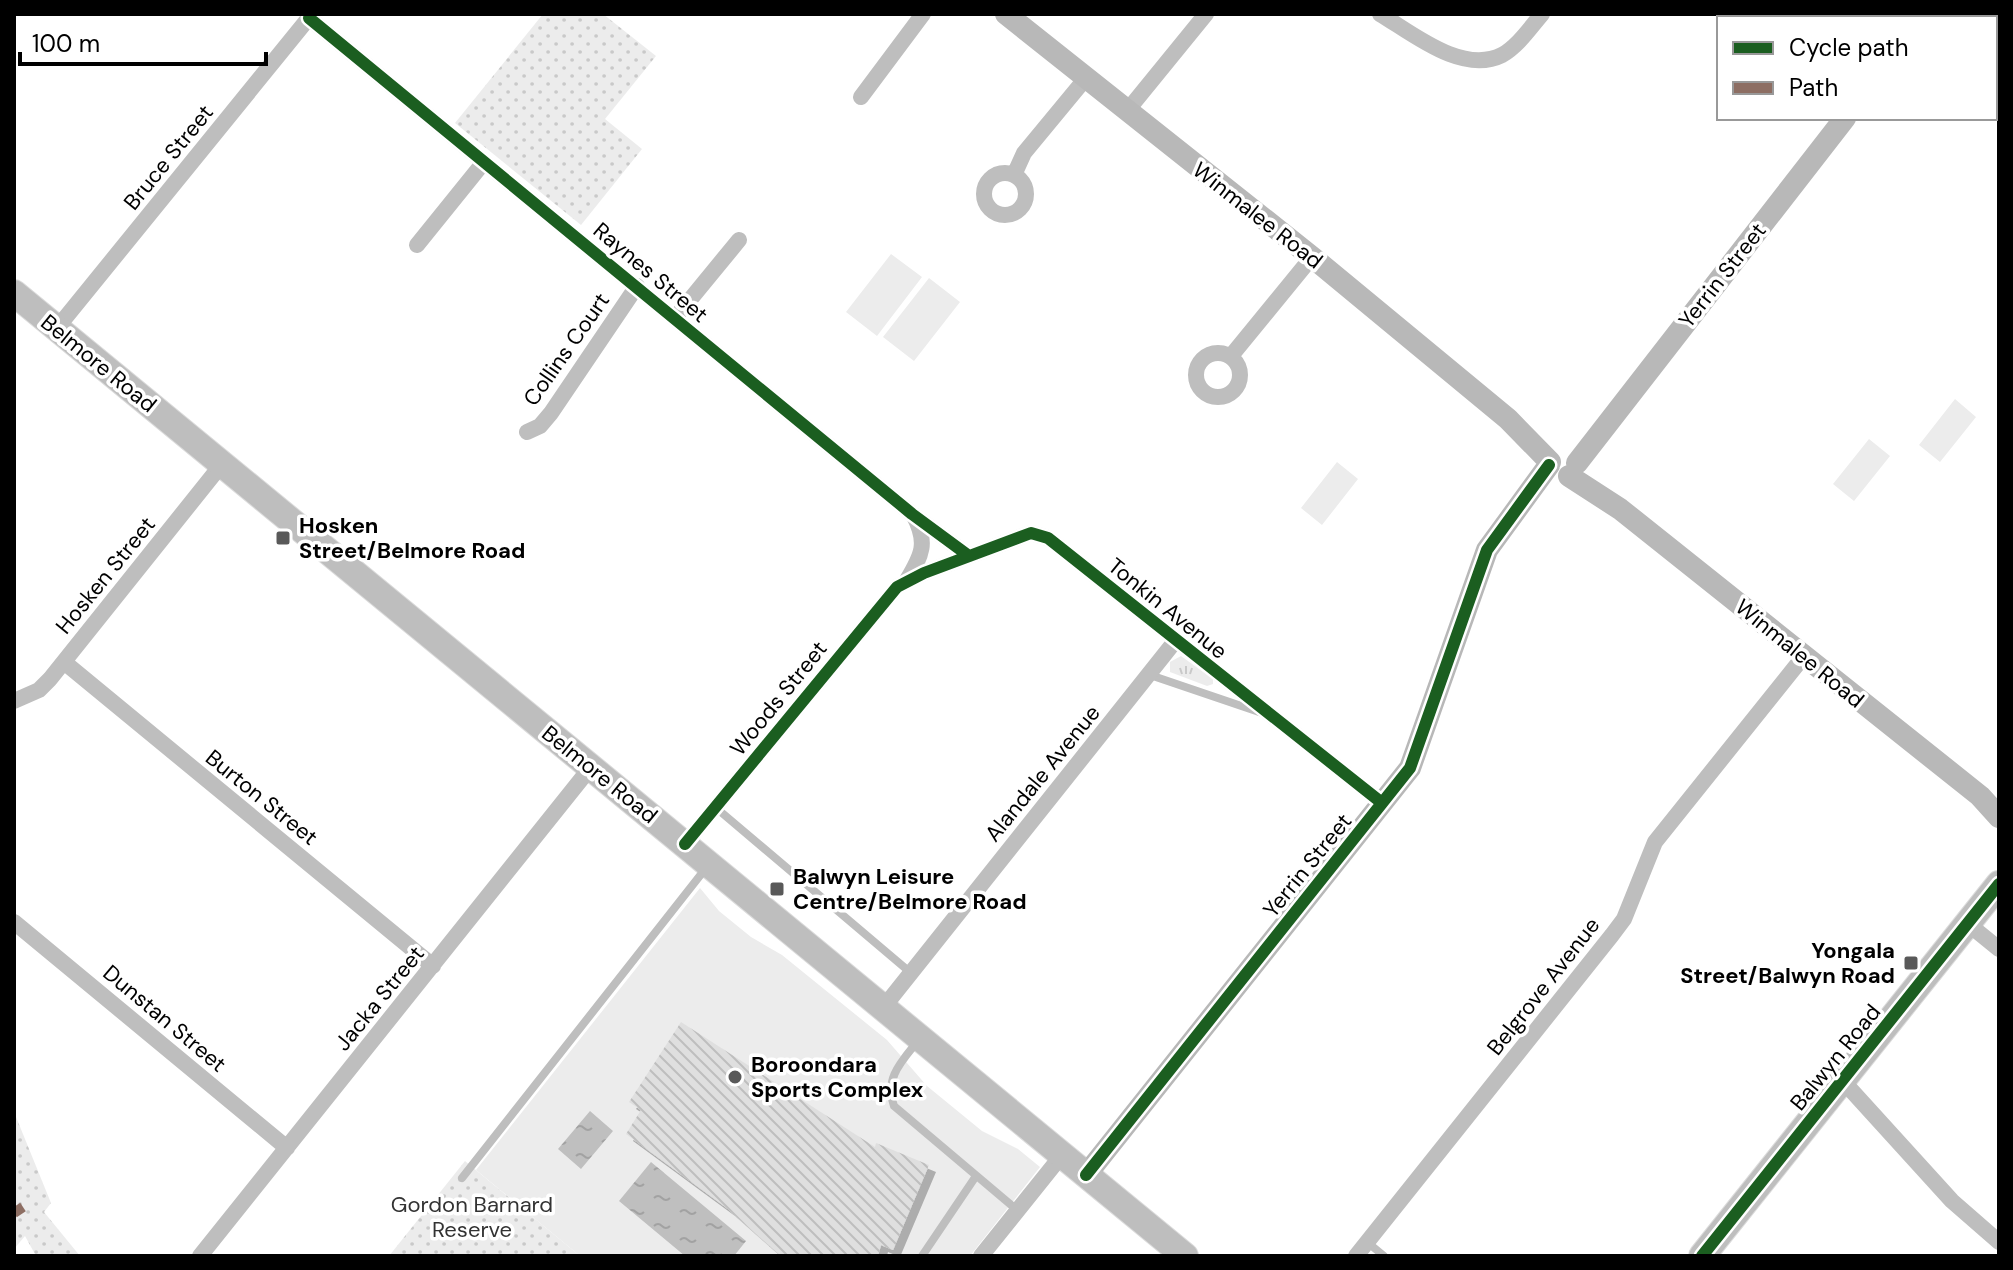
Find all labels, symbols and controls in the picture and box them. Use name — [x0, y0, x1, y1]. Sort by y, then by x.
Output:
scale bar — [20, 16, 266, 66]
legend — [1717, 16, 1997, 120]
text: 100 m — [32, 28, 100, 59]
text: Cycle path — [1789, 32, 1908, 63]
text: Path — [1789, 72, 1838, 103]
street label: Bruce Street — [117, 99, 220, 216]
street label: Winmalee Road — [1187, 155, 1329, 275]
street label: Raynes Street — [587, 216, 714, 329]
street label: Yerrin Street — [1672, 217, 1773, 334]
street label: Collins Court — [517, 287, 616, 412]
street label: Belmore Road — [35, 308, 162, 419]
street label: Hosken Street — [49, 511, 162, 640]
place label: Hosken Street/Belmore Road — [299, 511, 525, 565]
marker: Hosken Street/Belmore Road — [274, 529, 292, 547]
street label: Tonkin Avenue — [1102, 551, 1233, 665]
street label: Winmalee Road — [1729, 592, 1870, 714]
street label: Woods Street — [723, 635, 833, 762]
street label: Alandale Avenue — [978, 699, 1106, 848]
street label: Belmore Road — [536, 719, 663, 830]
street label: Burton Street — [200, 743, 324, 852]
street label: Yerrin Street — [1257, 807, 1358, 923]
place label: Balwyn Leisure Centre/Belmore Road — [793, 862, 1027, 916]
marker: Balwyn Leisure Centre/Belmore Road — [768, 880, 786, 898]
street label: Belgrove Avenue — [1480, 911, 1606, 1061]
place label: Yongala Street/Balwyn Road — [1680, 936, 1895, 990]
street label: Jacka Street — [328, 940, 431, 1057]
marker: Yongala Street/Balwyn Road — [1902, 954, 1920, 972]
street label: Dunstan Street — [97, 958, 232, 1078]
street label: Balwyn Road — [1784, 998, 1887, 1117]
place label: Boroondara Sports Complex — [751, 1050, 924, 1104]
marker: Boroondara Sports Complex — [726, 1068, 744, 1086]
park label: Gordon Barnard Reserve — [391, 1190, 553, 1244]

